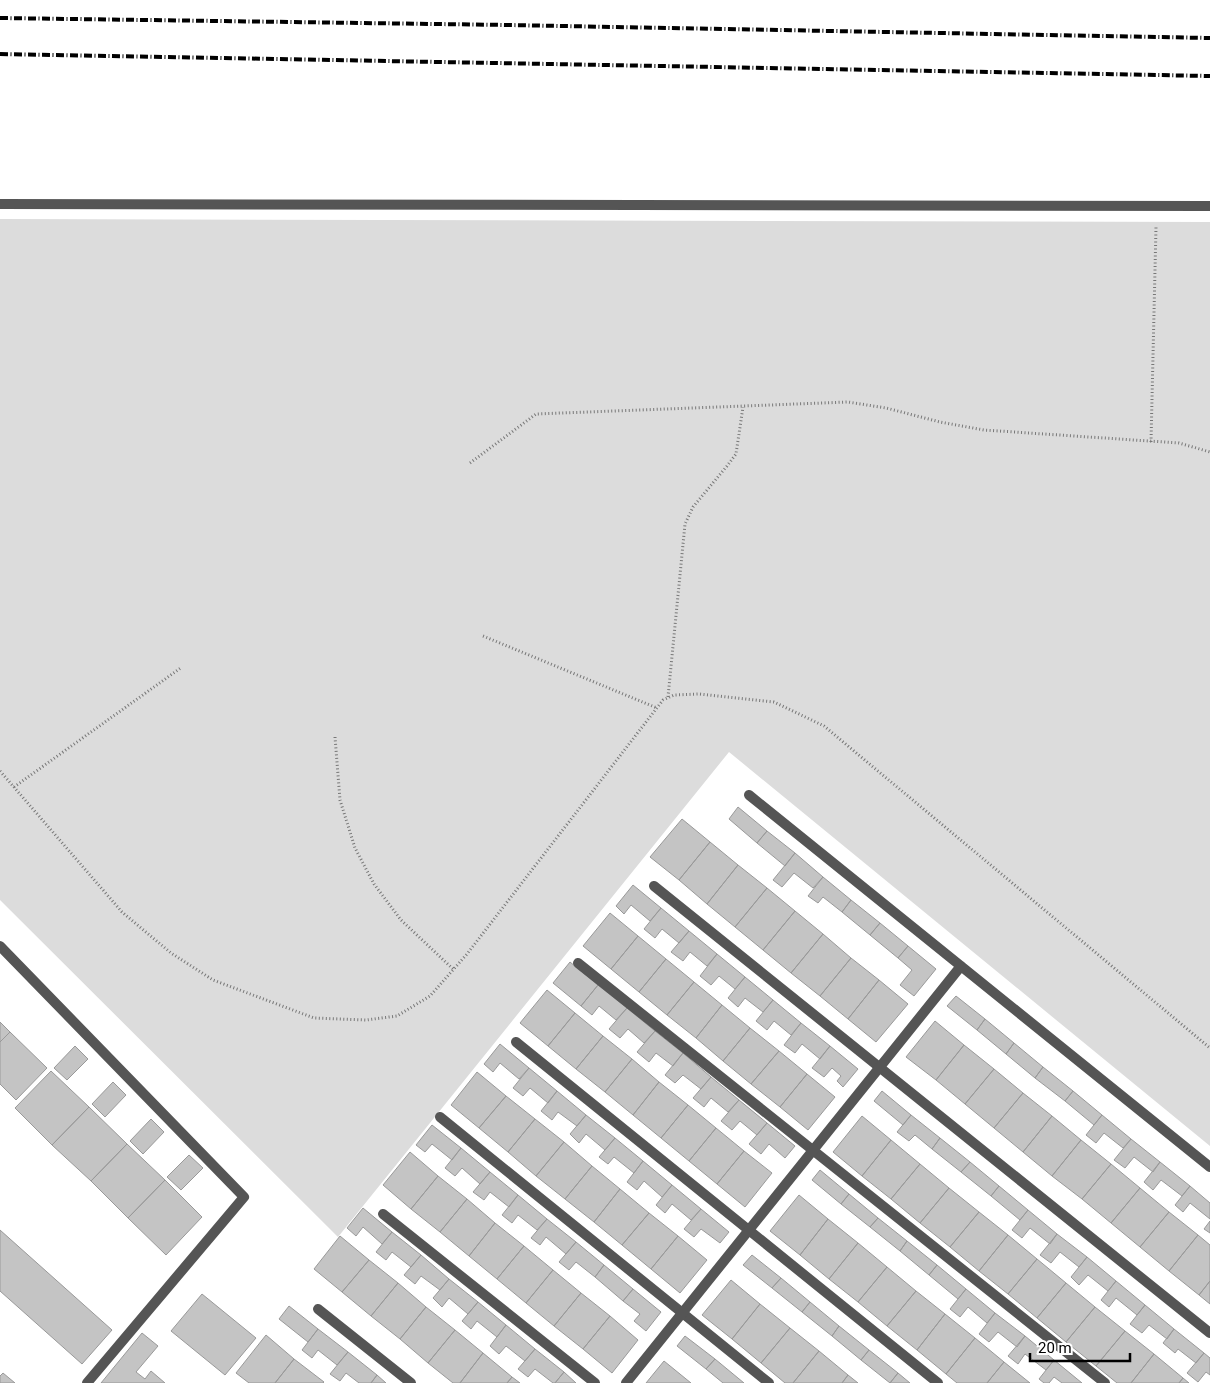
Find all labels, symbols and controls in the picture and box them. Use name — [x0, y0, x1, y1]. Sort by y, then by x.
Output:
scale bar — [1030, 1330, 1130, 1362]
text: 20 m — [1038, 1339, 1072, 1357]

